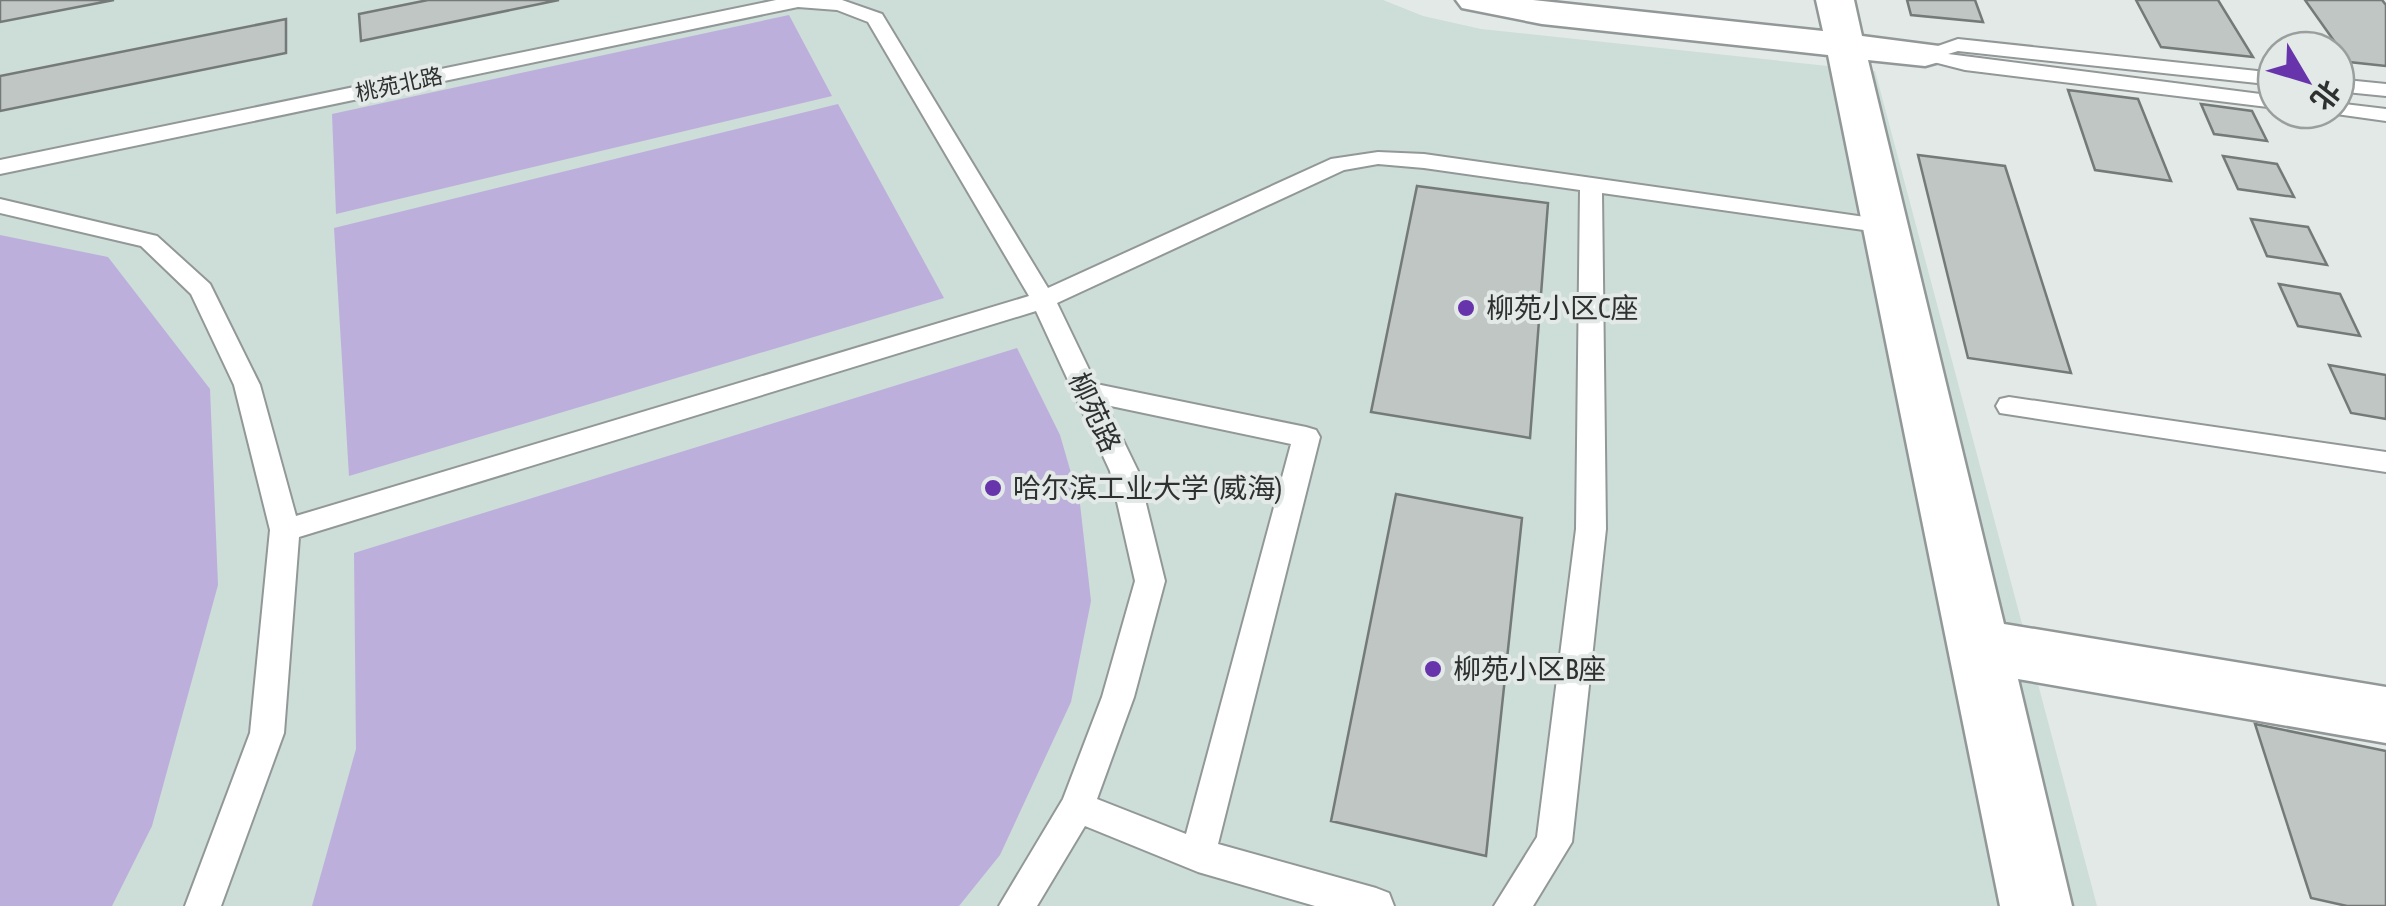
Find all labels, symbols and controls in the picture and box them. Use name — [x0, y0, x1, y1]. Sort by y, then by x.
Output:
north arrow — [2256, 30, 2356, 130]
street label: 桃苑北路 — [353, 62, 445, 106]
text: 北 — [2304, 75, 2347, 116]
place label: 柳苑小区C座 — [1486, 292, 1639, 324]
marker: 柳苑小区C座 — [1455, 297, 1477, 319]
street label: 柳苑路 — [1063, 367, 1127, 457]
place label: 哈尔滨工业大学 (威海) — [1013, 472, 1282, 504]
marker: 哈尔滨工业大学 (威海) — [982, 477, 1004, 499]
place label: 柳苑小区B座 — [1453, 653, 1606, 685]
marker: 柳苑小区B座 — [1422, 658, 1444, 680]

